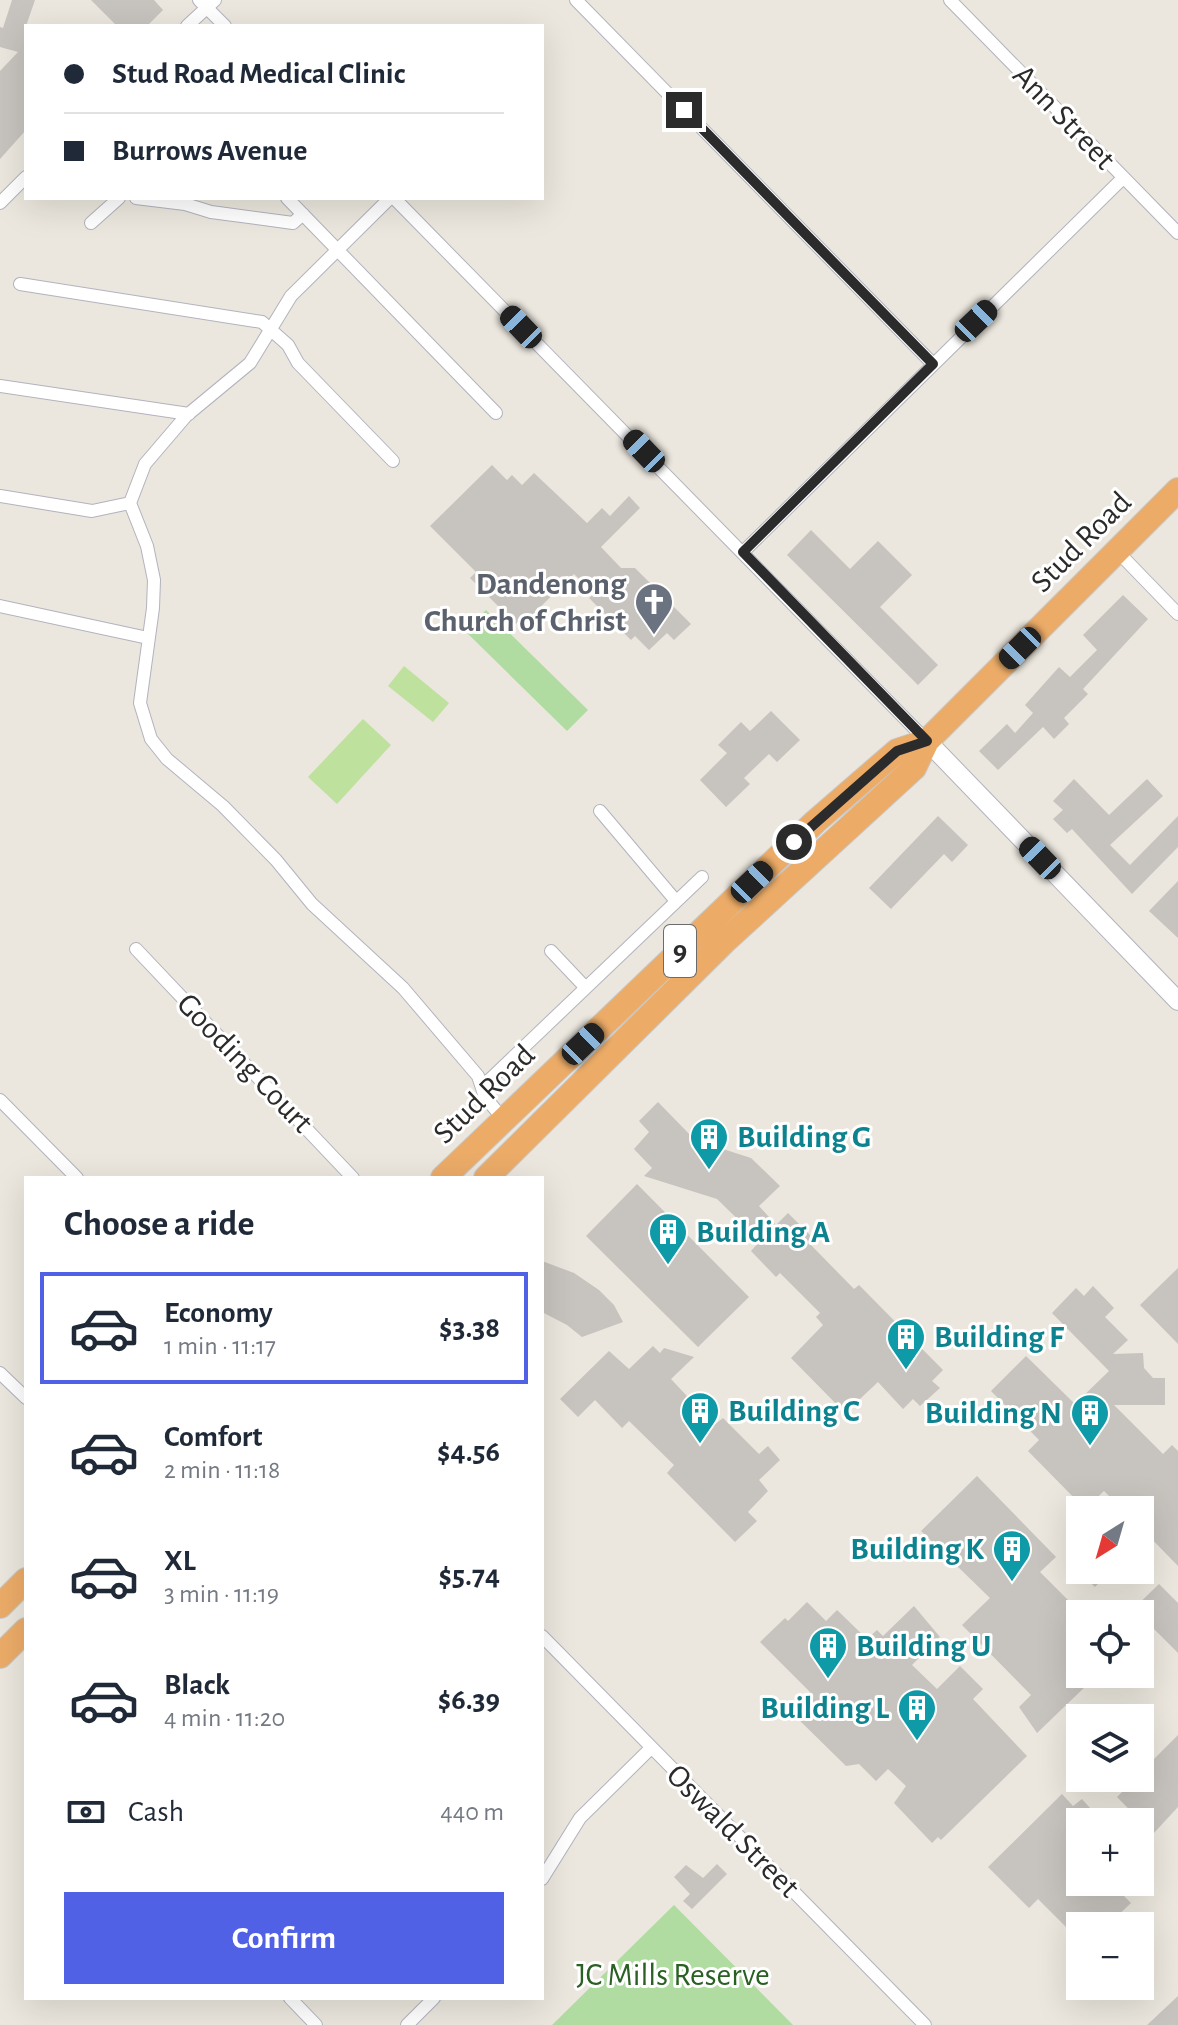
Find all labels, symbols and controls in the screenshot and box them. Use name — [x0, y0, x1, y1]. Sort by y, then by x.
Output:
text: Stud Road Medical Clinic — [112, 59, 405, 89]
street label: Ann Street — [1007, 59, 1121, 175]
route end — [666, 92, 702, 128]
text: Burrows Avenue — [112, 136, 307, 166]
car — [950, 296, 1002, 346]
car — [496, 301, 546, 353]
car — [619, 425, 669, 477]
street label: Stud Road — [1025, 486, 1137, 598]
place label: Dandenong Church of Christ — [424, 568, 627, 637]
church icon: Dandenong Church of Christ — [633, 581, 675, 636]
car — [995, 623, 1045, 673]
route start — [776, 824, 812, 860]
car — [1015, 832, 1065, 884]
car — [726, 857, 778, 907]
road number: 9 — [664, 925, 696, 977]
street label: Gooding Court — [171, 987, 319, 1139]
car — [557, 1019, 609, 1069]
street label: Stud Road — [427, 1038, 541, 1150]
building icon: Building G — [688, 1116, 730, 1171]
place label: Building G — [737, 1121, 871, 1153]
text: Choose a ride — [64, 1206, 254, 1242]
building icon: Building A — [647, 1211, 689, 1266]
place label: Building A — [696, 1216, 830, 1248]
icon: car — [68, 1292, 140, 1364]
text: Economy — [164, 1298, 273, 1328]
text: $3.38 — [439, 1313, 500, 1343]
building icon: Building F — [885, 1316, 927, 1371]
place label: Building F — [934, 1321, 1065, 1353]
text: 1 min · 11:17 — [164, 1333, 276, 1359]
building icon: Building C — [679, 1390, 721, 1445]
building icon: Building N — [1069, 1392, 1111, 1447]
place label: Building C — [728, 1395, 860, 1427]
place label: Building N — [925, 1397, 1062, 1429]
icon: car — [68, 1416, 140, 1488]
text: Comfort — [164, 1422, 263, 1452]
text: $4.56 — [437, 1437, 500, 1467]
text: 2 min · 11:18 — [164, 1457, 280, 1483]
north arrow — [1066, 1496, 1154, 1584]
map controls — [1066, 1496, 1154, 2000]
building icon: Building K — [991, 1528, 1033, 1583]
place label: Building K — [850, 1533, 984, 1565]
icon: car — [68, 1540, 140, 1612]
text: XL — [164, 1546, 196, 1576]
text: $5.74 — [439, 1561, 500, 1591]
text: 3 min · 11:19 — [164, 1581, 279, 1607]
button: locate — [1066, 1600, 1154, 1688]
building icon: Building U — [807, 1625, 849, 1680]
place label: Building U — [856, 1630, 991, 1662]
icon: car — [68, 1664, 140, 1736]
text: Black — [164, 1670, 230, 1700]
text: $6.39 — [438, 1685, 500, 1715]
building icon: Building L — [896, 1687, 938, 1742]
place label: Building L — [760, 1692, 889, 1724]
button: layers — [1066, 1704, 1154, 1792]
text: 4 min · 11:20 — [164, 1705, 285, 1731]
street label: Oswald Street — [660, 1758, 806, 1904]
icon: cash — [64, 1790, 108, 1834]
text: Cash — [128, 1797, 184, 1827]
text: 440 m — [440, 1799, 504, 1825]
button: + — [1066, 1808, 1154, 1896]
button: Confirm — [64, 1892, 504, 1984]
button: − — [1066, 1912, 1154, 2000]
park label: JC Mills Reserve — [576, 1959, 770, 1991]

